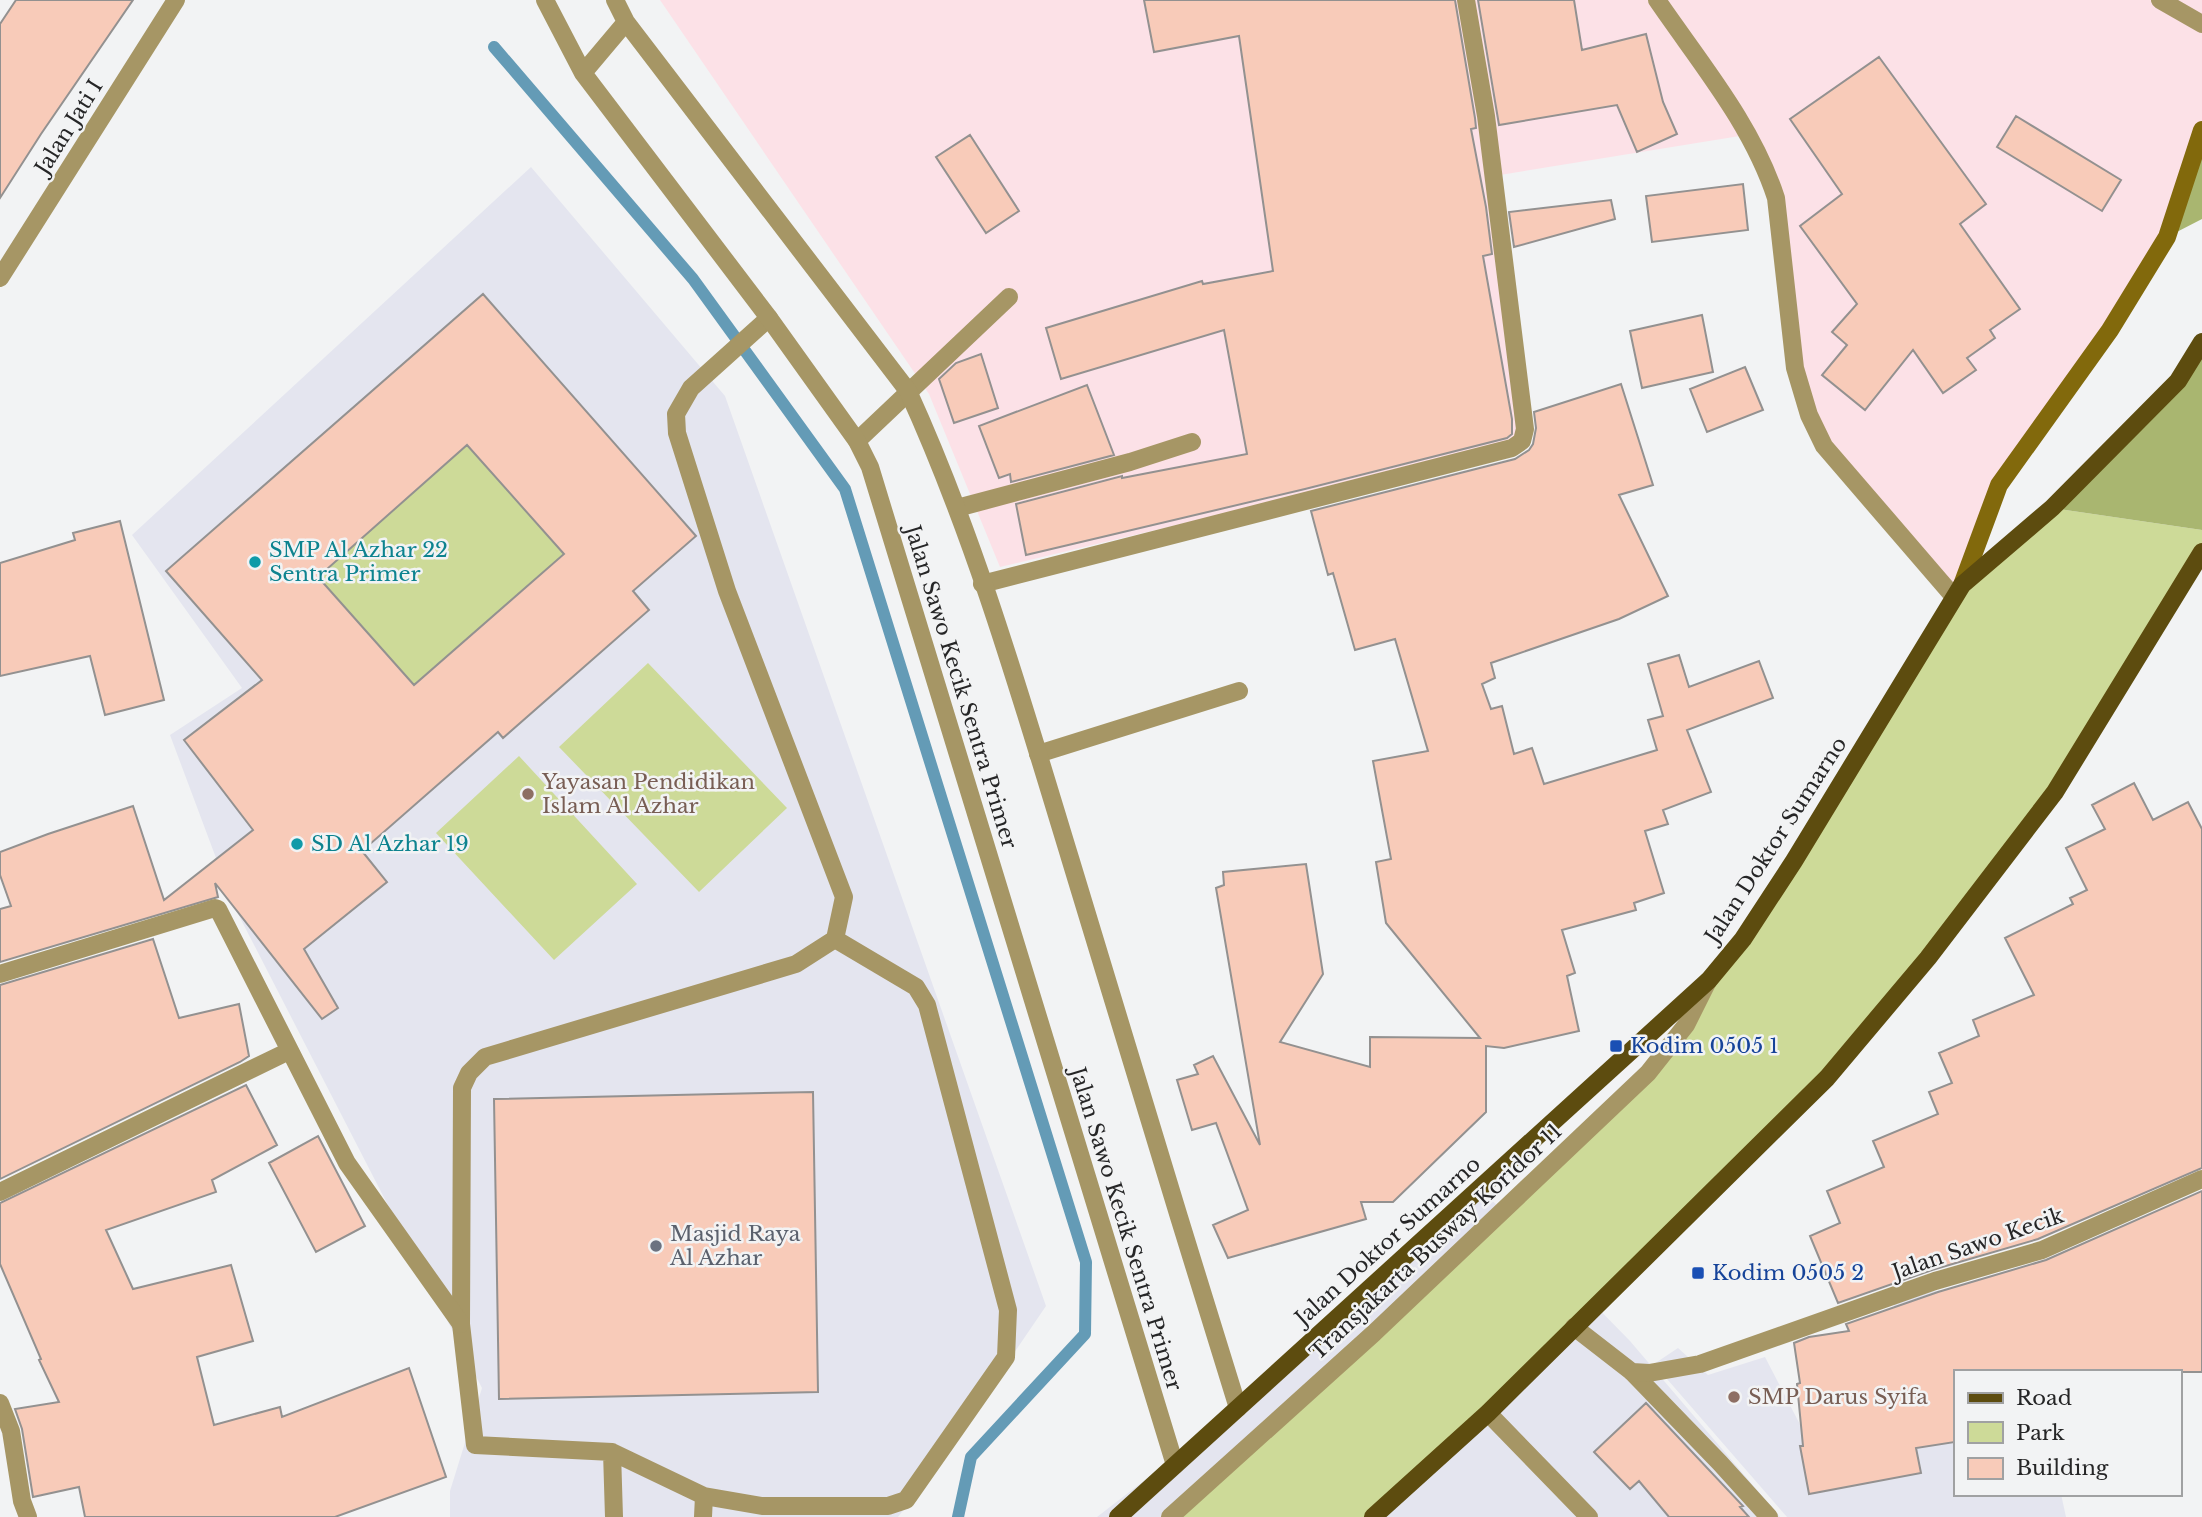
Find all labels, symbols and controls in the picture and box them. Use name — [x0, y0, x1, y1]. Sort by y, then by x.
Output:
street label: Jalan Jati I — [28, 75, 108, 182]
street label: Jalan Sawo Kecik Sentra Primer — [898, 519, 1023, 852]
place label: SMP Al Azhar 22 Sentra Primer — [269, 537, 448, 587]
marker: SMP Al Azhar 22 Sentra Primer — [247, 554, 263, 570]
street label: Jalan Doktor Sumarno — [1698, 732, 1852, 950]
place label: Yayasan Pendidikan Islam Al Azhar — [541, 769, 755, 819]
marker: Yayasan Pendidikan Islam Al Azhar — [520, 786, 536, 802]
place label: SD Al Azhar 19 — [311, 831, 469, 857]
marker: SD Al Azhar 19 — [289, 836, 305, 852]
place label: Kodim 0505 1 — [1630, 1033, 1779, 1059]
marker: Kodim 0505 1 — [1608, 1038, 1624, 1054]
street label: Jalan Sawo Kecik Sentra Primer — [1063, 1061, 1188, 1394]
street label: Transjakarta Busway Koridor 11 — [1305, 1118, 1567, 1366]
street label: Jalan Doktor Sumarno — [1288, 1151, 1486, 1333]
street label: Jalan Sawo Kecik — [1886, 1202, 2067, 1286]
place label: Masjid Raya Al Azhar — [669, 1221, 801, 1271]
marker: Masjid Raya Al Azhar — [648, 1238, 664, 1254]
place label: Kodim 0505 2 — [1712, 1260, 1864, 1286]
marker: Kodim 0505 2 — [1690, 1265, 1706, 1281]
legend — [1954, 1370, 2181, 1496]
place label: SMP Darus Syifa — [1748, 1384, 1928, 1410]
text: Road — [2016, 1385, 2072, 1411]
marker: SMP Darus Syifa — [1726, 1389, 1742, 1405]
text: Park — [2016, 1420, 2065, 1446]
text: Building — [2016, 1455, 2109, 1481]

